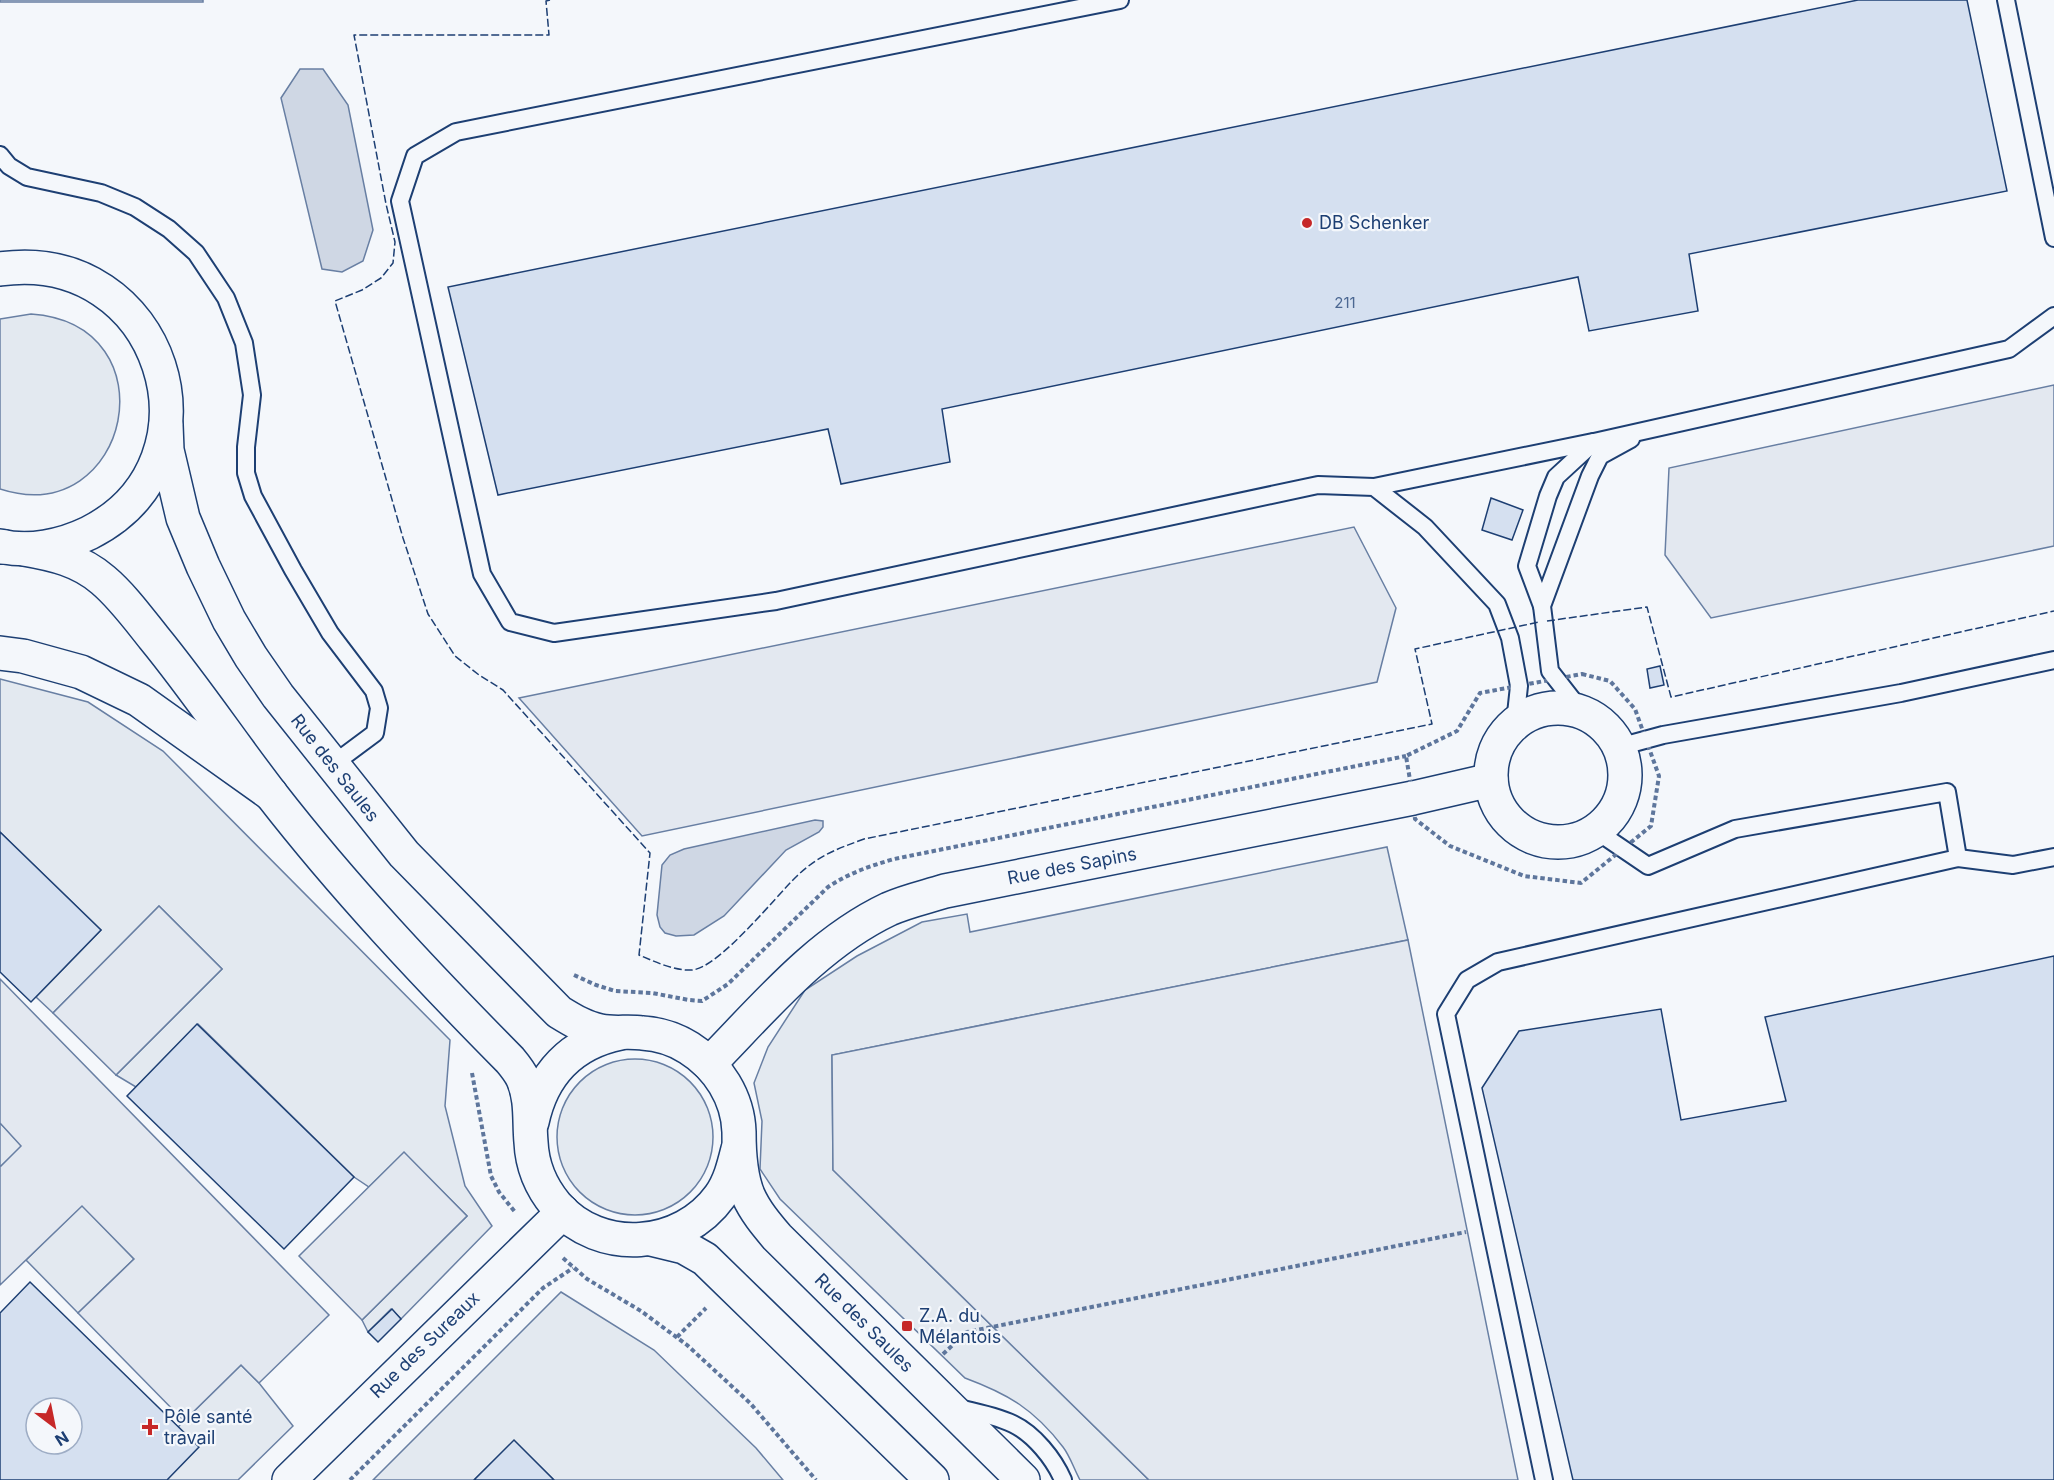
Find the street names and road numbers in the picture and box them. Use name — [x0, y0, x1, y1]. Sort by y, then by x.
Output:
street label: Rue des Saules — [287, 710, 384, 826]
street label: Rue des Sapins — [1006, 843, 1138, 888]
street label: Rue des Saules — [811, 1269, 918, 1376]
street label: Rue des Sureaux — [366, 1287, 484, 1402]

